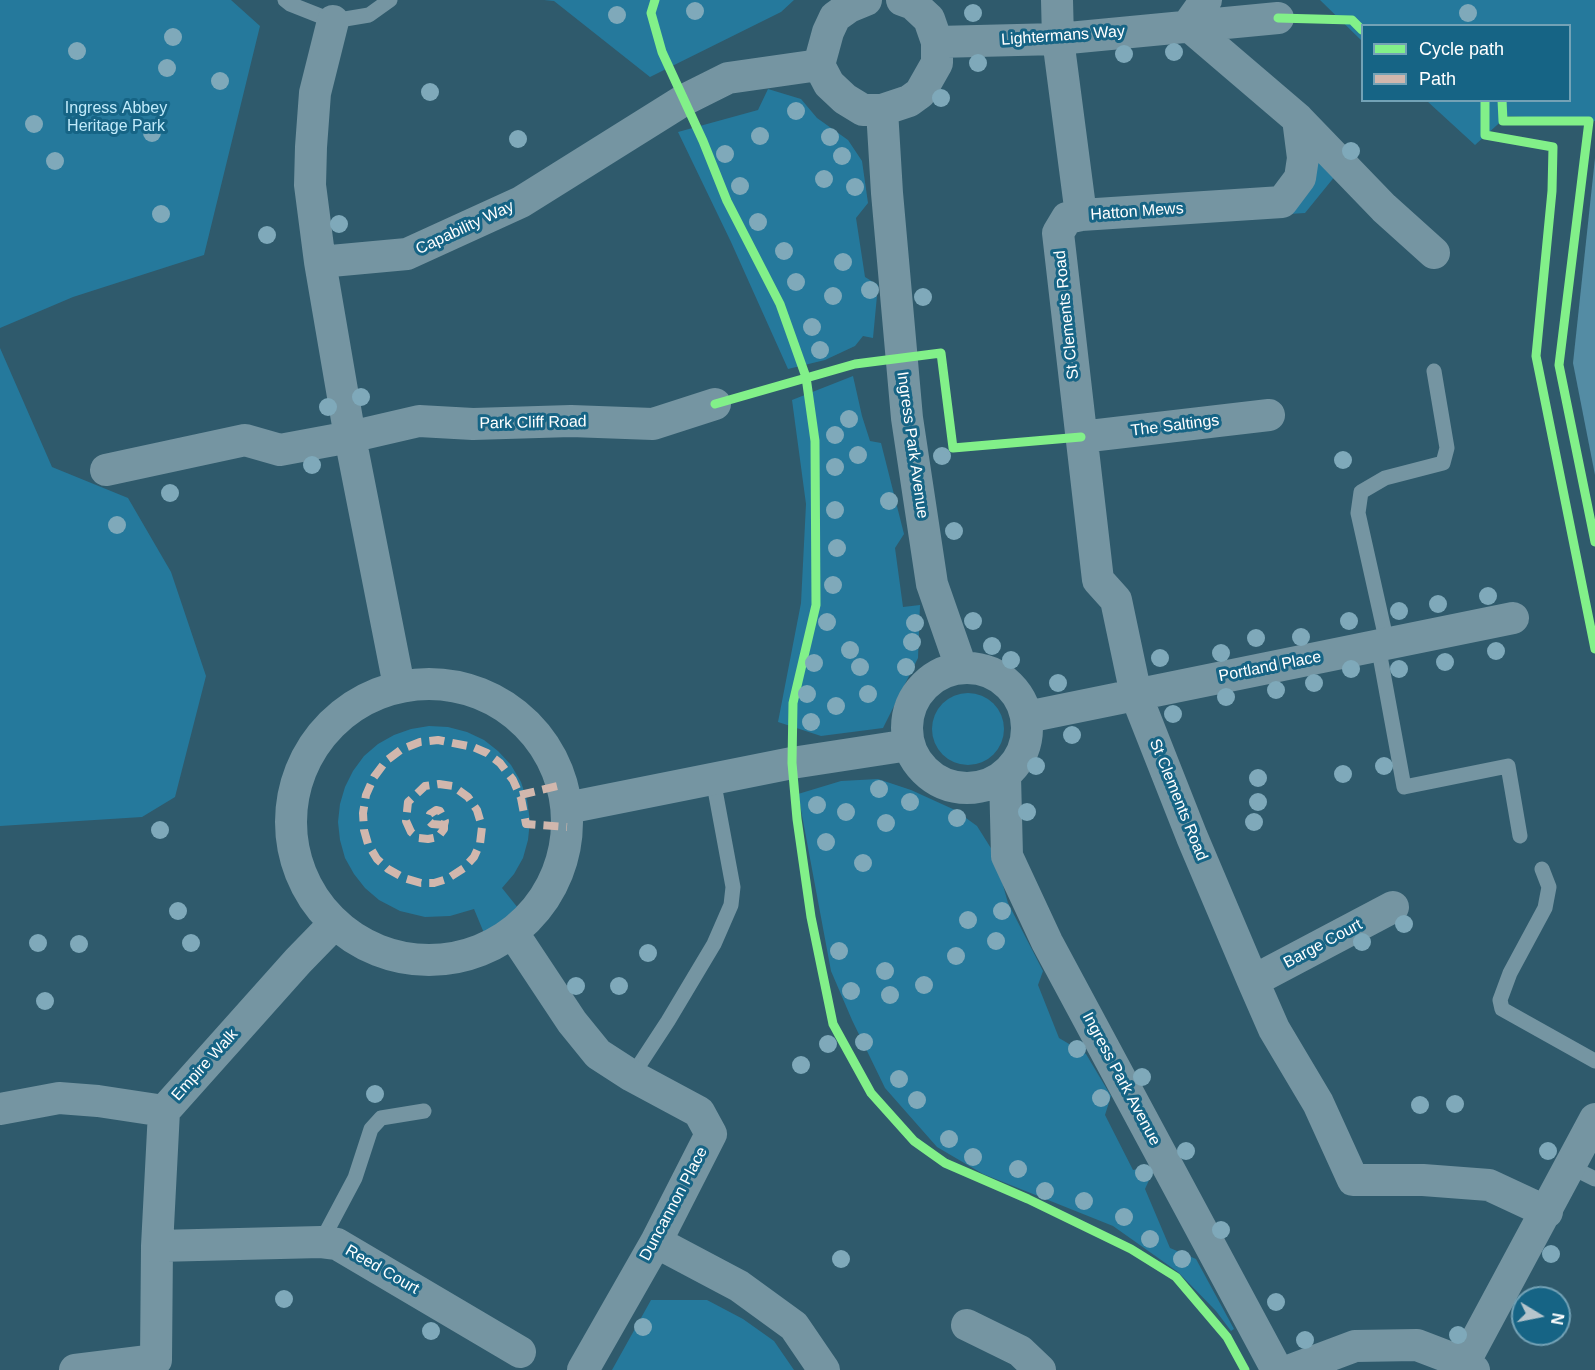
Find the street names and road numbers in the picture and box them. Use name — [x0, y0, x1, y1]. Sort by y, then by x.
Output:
street label: Lightermans Way — [1001, 22, 1125, 50]
street label: Capability Way — [413, 197, 517, 259]
street label: Hatton Mews — [1090, 199, 1184, 225]
street label: St Clements Road — [1051, 249, 1083, 381]
street label: Ingress Park Avenue — [892, 370, 932, 520]
street label: The Saltings — [1130, 411, 1220, 441]
street label: Park Cliff Road — [479, 412, 587, 434]
street label: Portland Place — [1217, 648, 1323, 686]
street label: St Clements Road — [1145, 736, 1211, 864]
street label: Barge Court — [1280, 915, 1366, 973]
street label: Ingress Park Avenue — [1078, 1009, 1164, 1149]
street label: Empire Walk — [168, 1025, 242, 1105]
street label: Duncannon Place — [636, 1144, 712, 1264]
street label: Reed Court — [342, 1241, 422, 1299]

